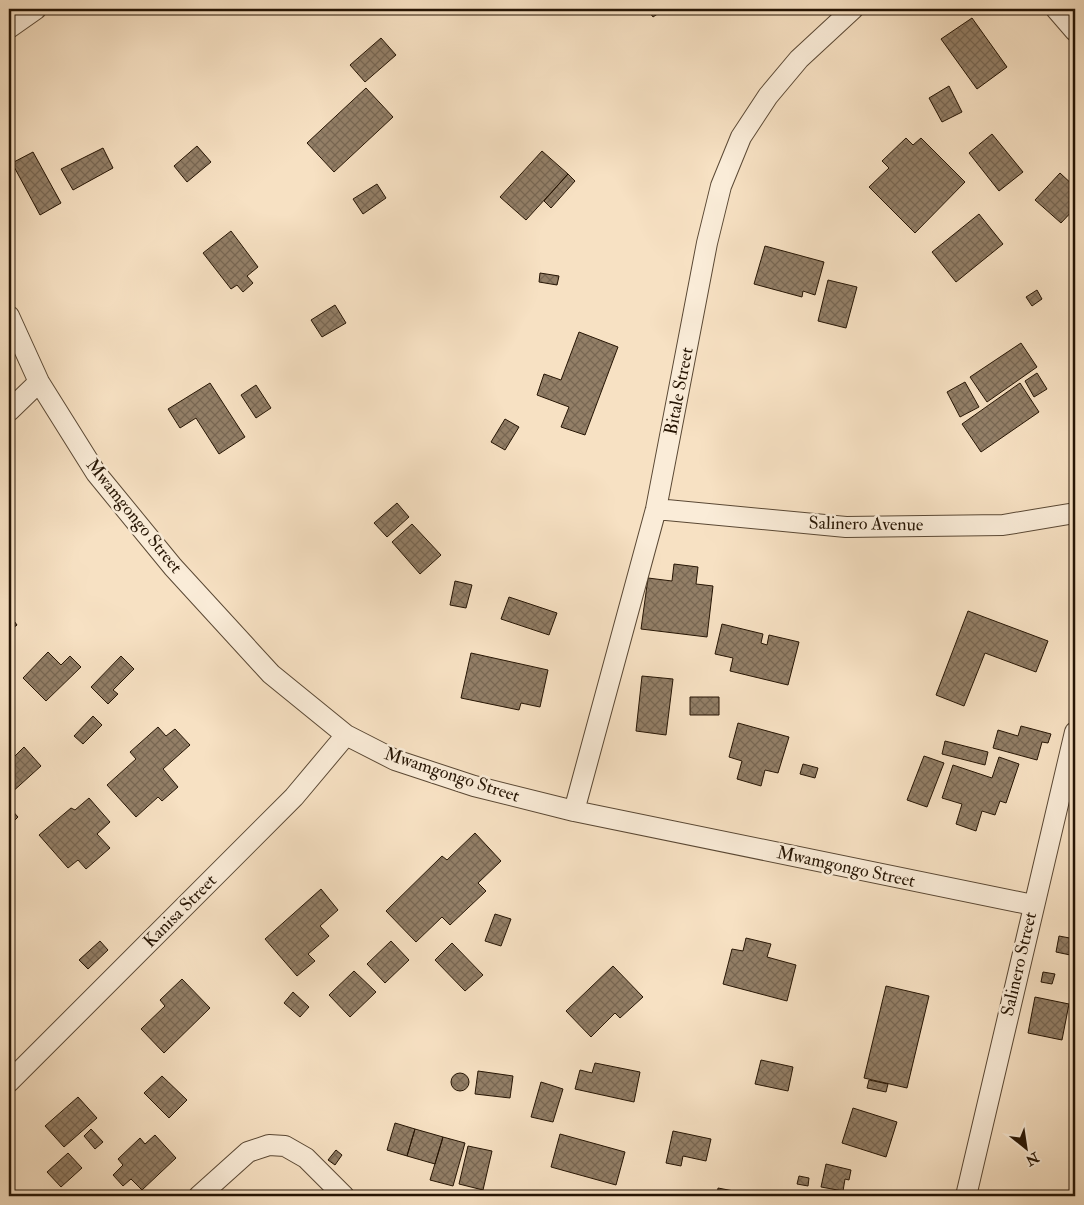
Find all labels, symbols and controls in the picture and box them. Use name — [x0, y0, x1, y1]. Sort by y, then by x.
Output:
street label: Bitale Street — [659, 345, 699, 437]
street label: Mwamgongo Street — [81, 454, 187, 578]
street label: Salinero Avenue — [808, 511, 924, 537]
street label: Mwamgongo Street — [381, 742, 523, 808]
street label: Mwamgongo Street — [775, 841, 917, 893]
street label: Kanisa Street — [138, 869, 222, 953]
street label: Salinero Street — [996, 910, 1042, 1018]
north arrow — [1002, 1122, 1052, 1172]
text: N — [1022, 1148, 1043, 1170]

